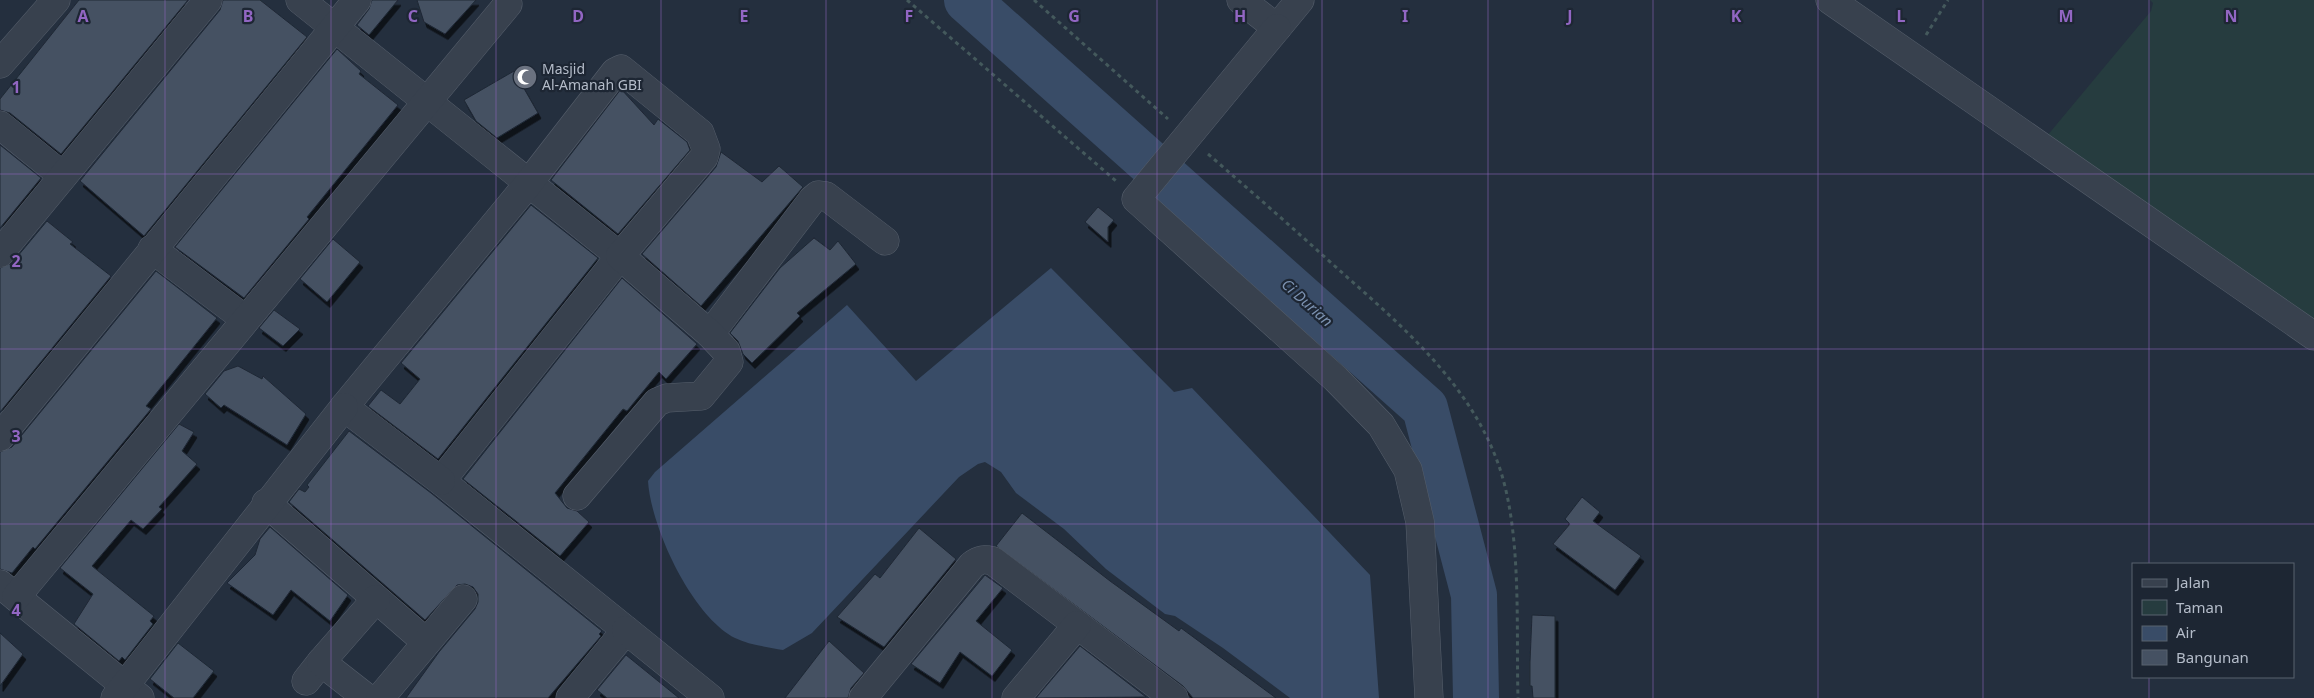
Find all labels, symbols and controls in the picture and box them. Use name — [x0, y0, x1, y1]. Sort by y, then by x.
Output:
text: A — [77, 5, 89, 27]
text: B — [243, 5, 253, 27]
text: C — [408, 5, 418, 27]
text: D — [572, 5, 584, 27]
text: E — [740, 5, 749, 27]
text: F — [905, 5, 913, 27]
text: G — [1068, 5, 1080, 27]
text: H — [1234, 5, 1246, 27]
text: I — [1402, 5, 1408, 27]
text: J — [1565, 5, 1573, 27]
text: K — [1731, 5, 1742, 27]
text: L — [1897, 5, 1906, 27]
text: M — [2058, 5, 2074, 27]
text: N — [2224, 5, 2238, 27]
place label: Masjid Al-Amanah GBI — [542, 59, 642, 94]
mosque icon: Masjid Al-Amanah GBI — [512, 64, 538, 90]
text: 1 — [11, 76, 21, 98]
text: 2 — [11, 250, 21, 272]
water label: Ci Durian — [1278, 274, 1338, 331]
text: 3 — [11, 425, 21, 447]
legend — [2132, 563, 2294, 678]
text: Jalan — [2174, 572, 2210, 592]
text: Taman — [2176, 597, 2223, 617]
text: 4 — [11, 599, 21, 621]
text: Air — [2176, 622, 2196, 642]
text: Bangunan — [2176, 647, 2249, 667]

